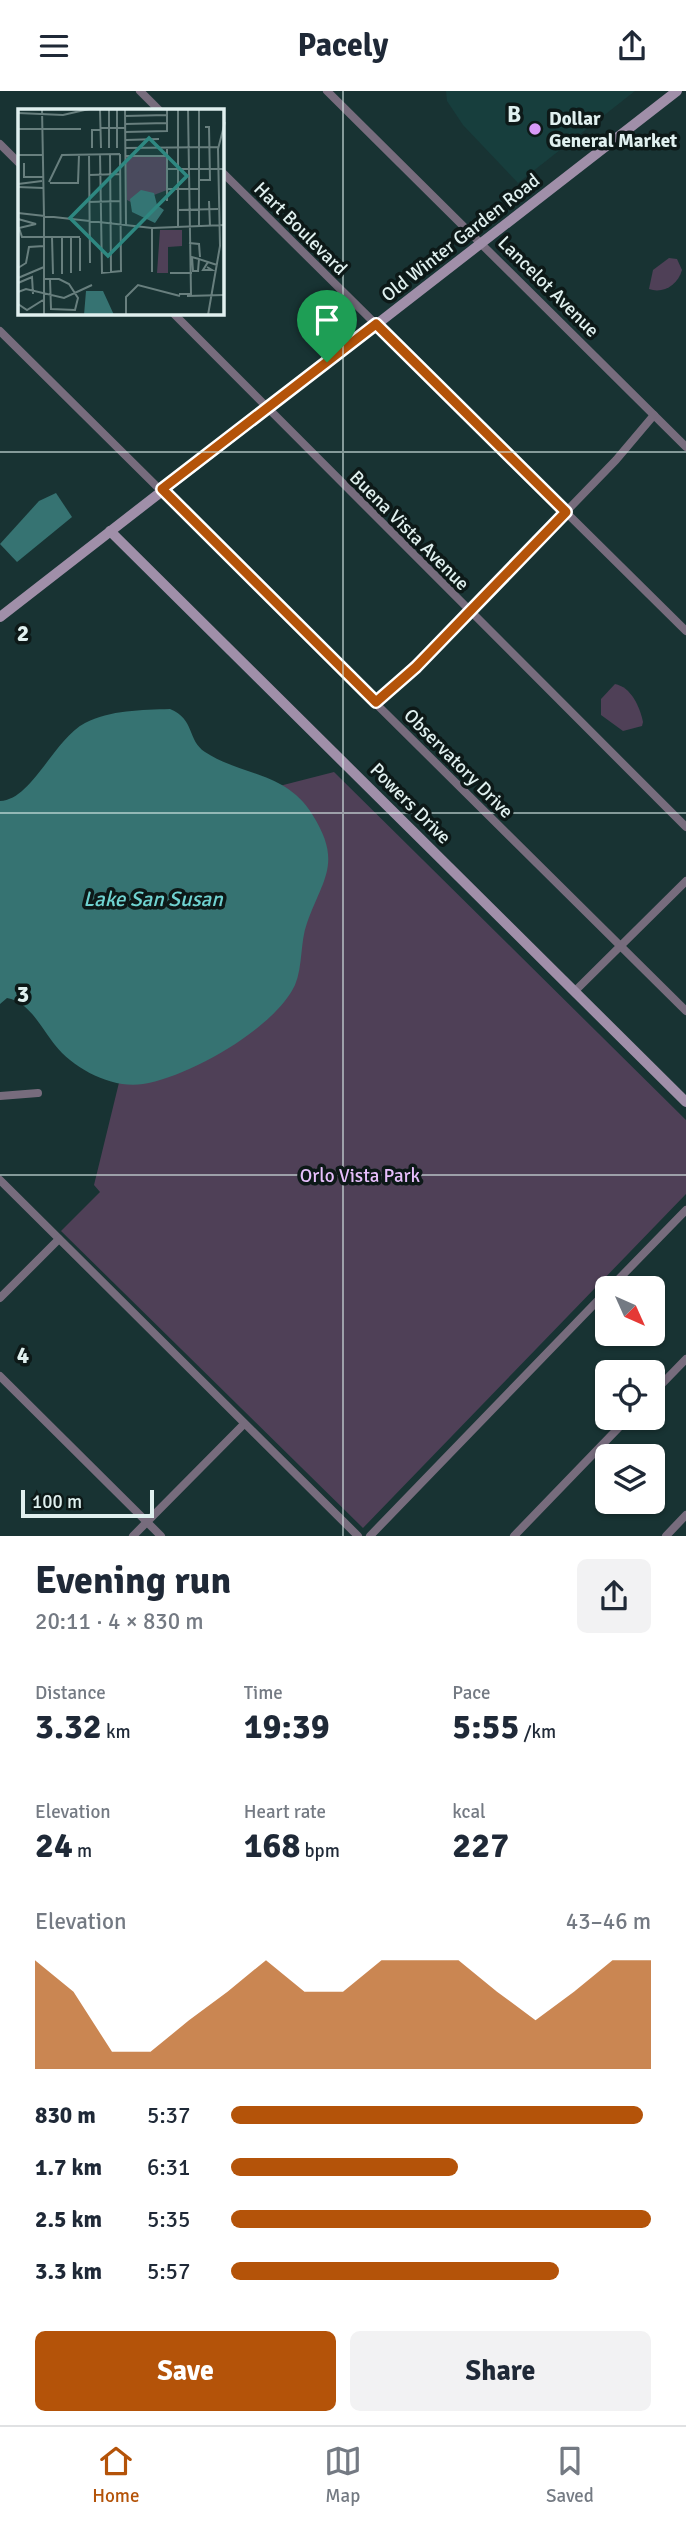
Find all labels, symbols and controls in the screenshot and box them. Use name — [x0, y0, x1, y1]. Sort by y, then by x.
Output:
text: Pacely — [298, 26, 388, 65]
icon: menu — [35, 27, 73, 65]
icon: share — [613, 27, 651, 65]
text: B — [507, 100, 521, 129]
place label: Dollar General Market — [549, 107, 677, 153]
inset map — [18, 109, 224, 315]
marker: Dollar General Market — [527, 121, 543, 137]
street label: Old Winter Garden Road — [377, 168, 545, 307]
street label: Hart Boulevard — [249, 177, 352, 280]
street label: Lancelot Avenue — [493, 231, 604, 342]
pin — [297, 290, 357, 362]
icon: arrive — [308, 301, 346, 339]
street label: Buena Vista Avenue — [344, 466, 474, 596]
text: 2 — [17, 619, 29, 648]
street label: Observatory Drive — [398, 704, 518, 824]
street label: Powers Drive — [365, 758, 456, 849]
water label: Lake San Susan — [83, 886, 223, 912]
text: 3 — [17, 980, 29, 1009]
park label: Orlo Vista Park — [300, 1164, 421, 1188]
north arrow — [595, 1276, 665, 1346]
map controls — [595, 1276, 665, 1514]
text: 4 — [17, 1341, 29, 1370]
button: locate — [595, 1360, 665, 1430]
button: layers — [595, 1444, 665, 1514]
scale bar — [21, 1487, 154, 1519]
text: 100 m — [32, 1490, 82, 1514]
text: Evening run — [35, 1557, 231, 1604]
button: share — [577, 1559, 651, 1633]
text: 20:11 · 4 × 830 m — [35, 1607, 204, 1636]
text: Distance — [35, 1681, 106, 1705]
text: Time — [244, 1681, 283, 1705]
text: Pace — [452, 1681, 491, 1705]
text: 3.32 — [35, 1705, 102, 1748]
text: 19:39 — [244, 1705, 330, 1748]
text: 5:55 — [452, 1705, 519, 1748]
text: km — [102, 1720, 131, 1744]
text: /km — [519, 1720, 556, 1744]
text: Elevation — [35, 1800, 111, 1824]
text: Heart rate — [244, 1800, 326, 1824]
text: kcal — [452, 1800, 486, 1824]
text: 24 — [35, 1824, 73, 1867]
text: 168 — [244, 1824, 300, 1867]
text: 227 — [452, 1824, 509, 1867]
text: m — [73, 1839, 92, 1863]
text: bpm — [300, 1839, 340, 1863]
text: Elevation — [35, 1907, 127, 1936]
text: 43–46 m — [566, 1907, 651, 1936]
text: 830 m — [35, 2101, 96, 2130]
text: 5:37 — [147, 2101, 190, 2130]
text: 1.7 km — [35, 2153, 102, 2182]
text: 6:31 — [147, 2153, 190, 2182]
text: 2.5 km — [35, 2205, 102, 2234]
text: 5:35 — [147, 2205, 190, 2234]
text: 3.3 km — [35, 2257, 102, 2286]
text: 5:57 — [147, 2257, 190, 2286]
button: Save — [35, 2331, 336, 2411]
button: Share — [350, 2331, 651, 2411]
tab: Home — [92, 2442, 139, 2508]
tab: Map — [324, 2442, 362, 2508]
tab: Saved — [546, 2442, 594, 2508]

